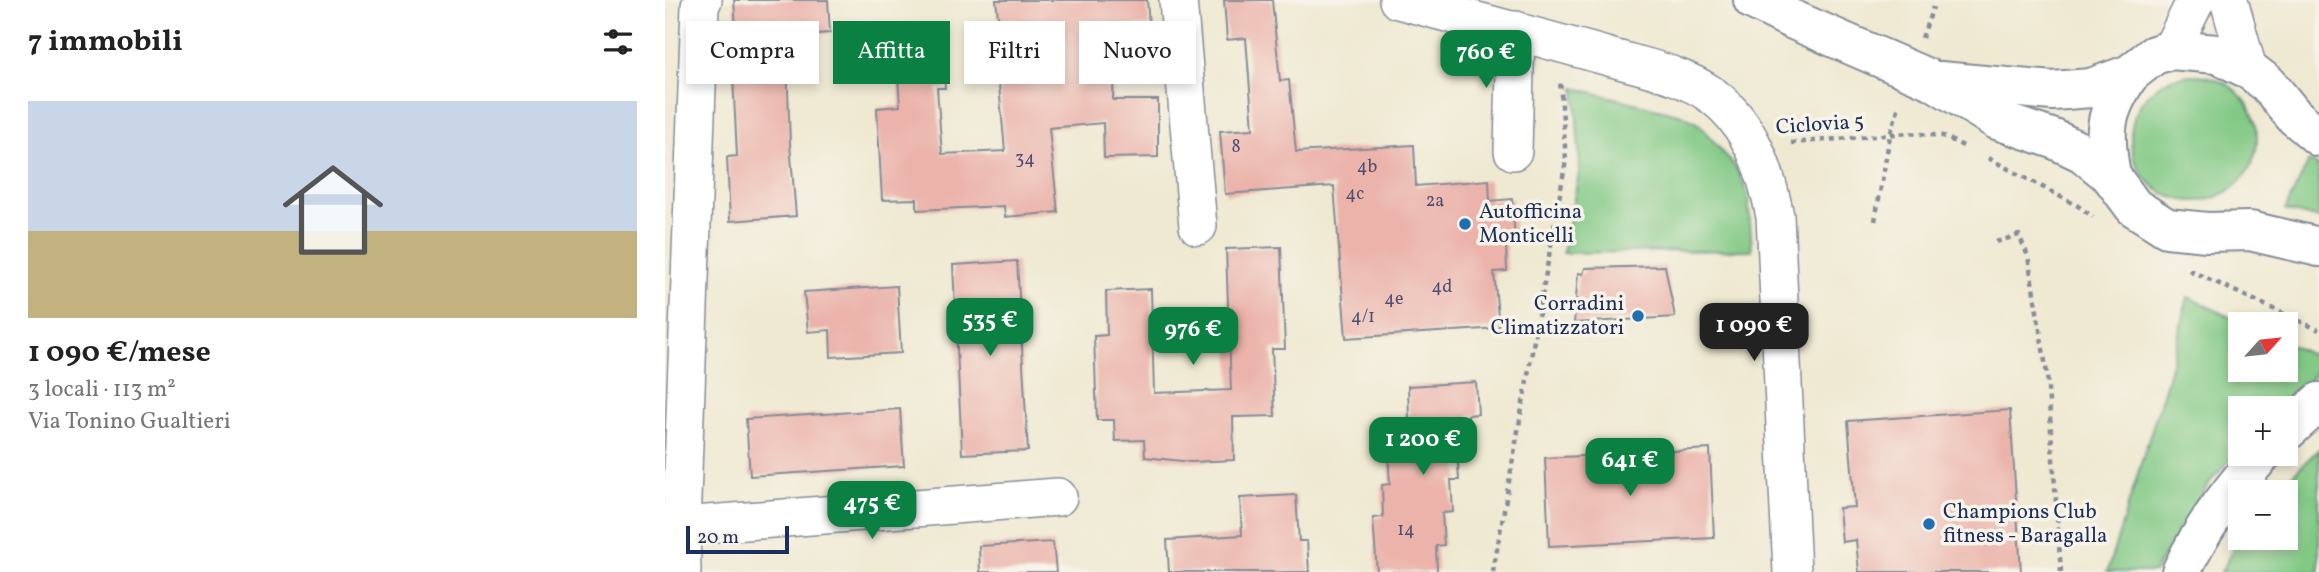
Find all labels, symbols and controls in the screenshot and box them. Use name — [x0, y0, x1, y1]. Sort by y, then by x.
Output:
text: 7 immobili — [28, 21, 183, 63]
chip: Compra — [686, 21, 819, 84]
chip: Affitta — [833, 21, 950, 84]
chip: Filtri — [964, 21, 1065, 84]
chip: Nuovo — [1079, 21, 1196, 84]
icon: filters — [599, 23, 637, 61]
pin: 760 € — [1437, 31, 1535, 90]
text: 760 € — [1456, 37, 1516, 69]
street label: Ciclovia 5 — [1775, 107, 1865, 143]
house number: 8 — [1231, 135, 1241, 160]
icon: home — [270, 147, 396, 273]
house number: 34 — [1015, 147, 1035, 172]
house number: 4b — [1357, 155, 1377, 180]
house number: 4c — [1346, 182, 1364, 207]
house number: 2a — [1426, 189, 1444, 214]
place label: Autofficina Monticelli — [1479, 198, 1582, 251]
marker: Autofficina Monticelli — [1457, 216, 1473, 232]
house number: 4d — [1432, 275, 1452, 300]
house number: 4e — [1384, 287, 1404, 312]
place label: Corradini Climatizzatori — [1491, 290, 1624, 343]
pin: 535 € — [941, 298, 1039, 358]
pin: 1 090 € — [1689, 304, 1819, 363]
text: 535 € — [962, 305, 1018, 337]
house number: 4/1 — [1351, 305, 1375, 330]
pin: 976 € — [1144, 308, 1242, 367]
marker: Corradini Climatizzatori — [1630, 308, 1646, 324]
text: 1 090 € — [1716, 310, 1792, 342]
north arrow — [2228, 312, 2298, 382]
map controls — [2228, 312, 2298, 550]
text: 976 € — [1164, 314, 1222, 346]
text: 1 090 €/mese — [28, 332, 211, 374]
text: 3 locali · 113 m² — [28, 374, 176, 406]
button: + — [2228, 396, 2298, 466]
text: Via Tonino Gualtieri — [28, 406, 231, 438]
pin: 1 200 € — [1358, 418, 1488, 477]
text: 1 200 € — [1385, 424, 1461, 456]
pin: 641 € — [1581, 438, 1679, 498]
text: 641 € — [1601, 445, 1659, 477]
button: − — [2228, 480, 2298, 550]
pin: 475 € — [823, 482, 921, 541]
text: 475 € — [843, 488, 901, 520]
place label: Champions Club fitness - Baragalla — [1943, 498, 2107, 551]
marker: Champions Club fitness - Baragalla — [1921, 516, 1937, 532]
house number: 14 — [1397, 518, 1415, 543]
scale bar — [686, 523, 789, 555]
text: 20 m — [697, 525, 739, 551]

